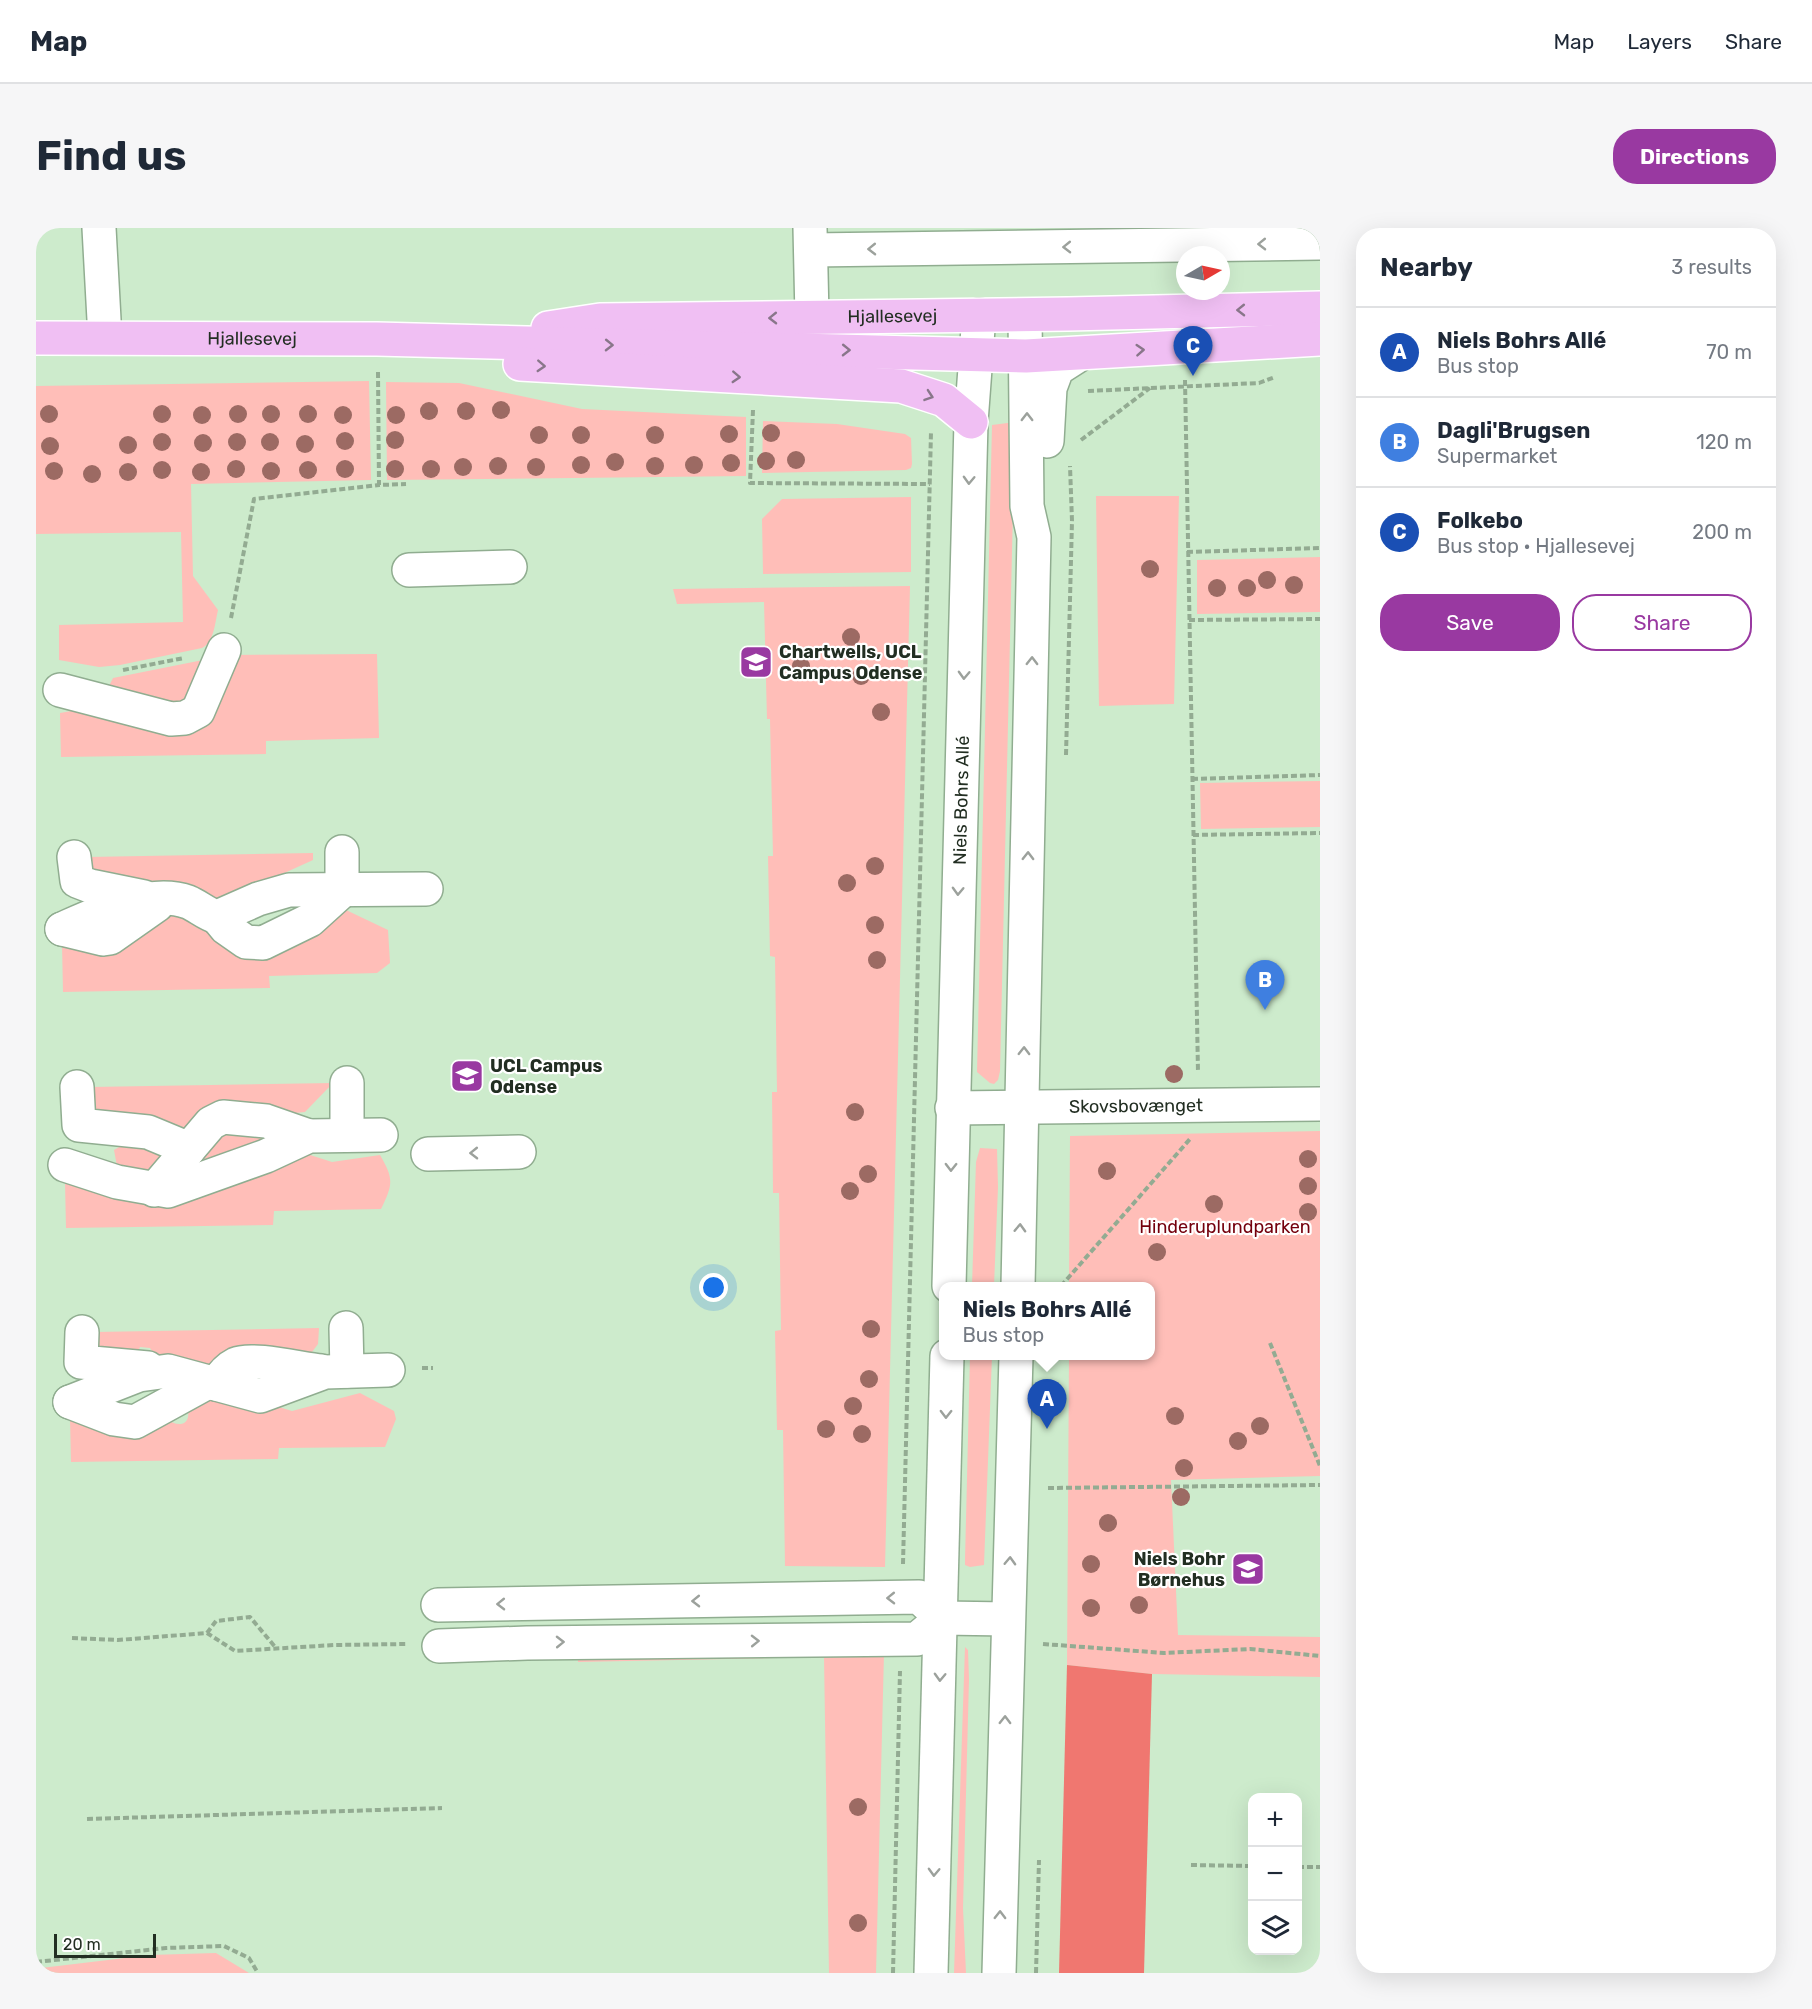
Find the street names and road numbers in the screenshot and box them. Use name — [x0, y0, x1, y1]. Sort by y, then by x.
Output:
street label: Hjallesevej — [847, 305, 937, 328]
street label: Hjallesevej — [207, 328, 297, 350]
street label: Niels Bohrs Allé — [949, 735, 974, 865]
street label: Skovsbovænget — [1069, 1094, 1203, 1118]

